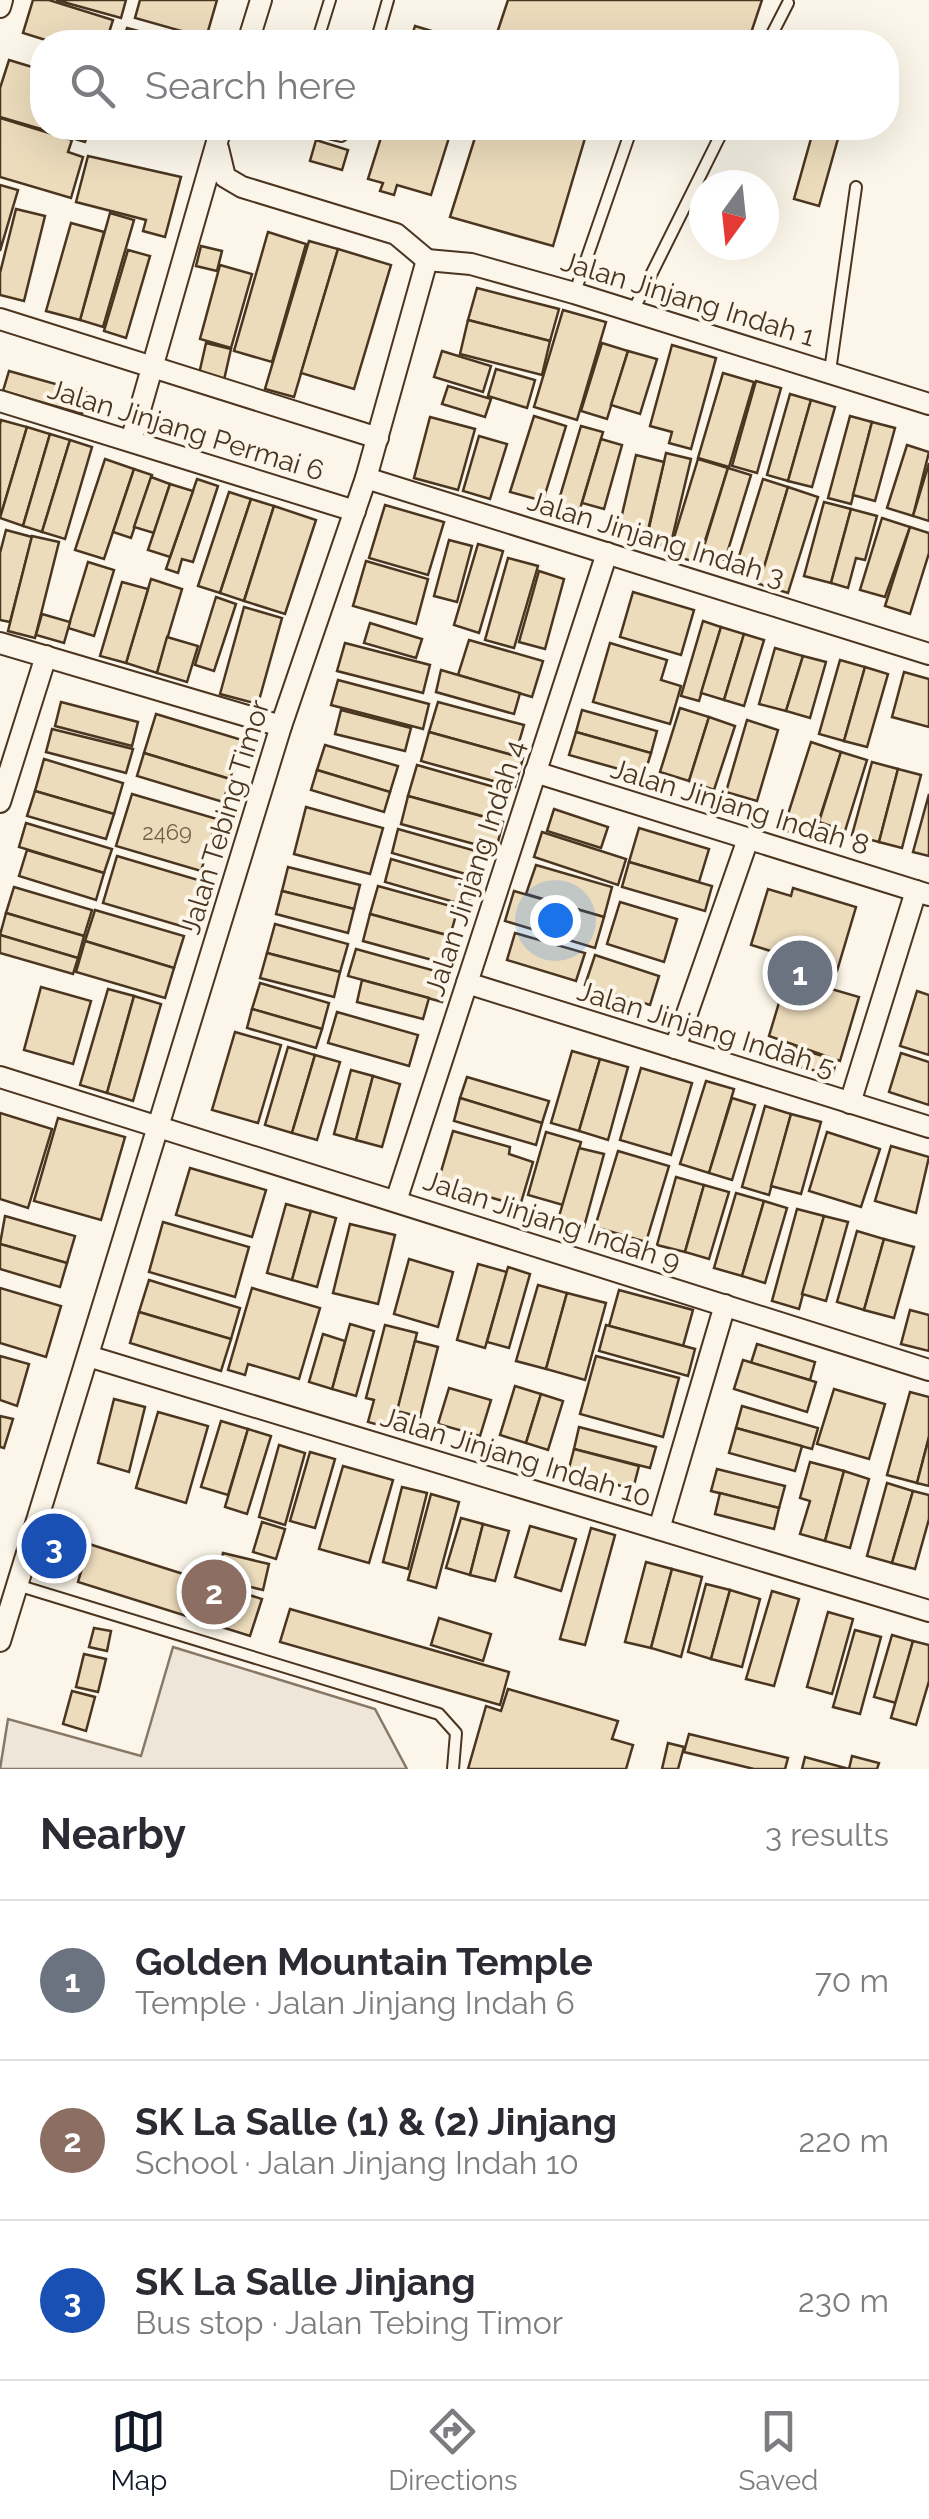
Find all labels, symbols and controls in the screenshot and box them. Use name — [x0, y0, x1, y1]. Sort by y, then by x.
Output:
search box — [30, 30, 899, 140]
icon: search — [65, 58, 120, 113]
text: Search here — [145, 63, 356, 108]
north arrow — [689, 170, 779, 260]
street label: Jalan Jinjang Indah 1 — [557, 245, 819, 353]
street label: Jalan Jinjang Permai 6 — [44, 372, 328, 488]
street label: Jalan Jinjang Indah 3 — [524, 484, 788, 594]
street label: Jalan Tebing Timor — [174, 696, 276, 938]
street label: Jalan Jinjang Indah 4 — [418, 736, 532, 1000]
street label: Jalan Jinjang Indah 8 — [607, 752, 873, 862]
house number: 2469 — [142, 819, 192, 845]
your location — [530, 895, 581, 946]
pin: 1 — [768, 936, 832, 1010]
street label: Jalan Jinjang Indah 5 — [574, 974, 838, 1084]
street label: Jalan Jinjang Indah 9 — [419, 1164, 685, 1278]
street label: Jalan Jinjang Indah 10 — [377, 1400, 655, 1514]
pin: 3 — [22, 1508, 86, 1584]
pin: 2 — [182, 1554, 246, 1630]
text: Nearby — [40, 1810, 186, 1859]
text: 3 results — [765, 1816, 889, 1853]
text: Golden Mountain Temple — [135, 1939, 593, 1984]
text: 1 — [65, 1962, 80, 1999]
text: 70 m — [815, 1962, 889, 1999]
text: Temple · Jalan Jinjang Indah 6 — [135, 1984, 575, 2021]
text: SK La Salle (1) & (2) Jinjang — [135, 2099, 617, 2144]
text: 2 — [63, 2122, 82, 2159]
text: 220 m — [799, 2122, 889, 2159]
text: School · Jalan Jinjang Indah 10 — [135, 2144, 579, 2181]
text: SK La Salle Jinjang — [135, 2259, 476, 2304]
text: 3 — [64, 2282, 81, 2319]
text: 230 m — [798, 2282, 889, 2319]
text: Bus stop · Jalan Tebing Timor — [135, 2304, 563, 2341]
tab: Map — [110, 2404, 167, 2497]
tab: Directions — [388, 2404, 518, 2497]
tab: Saved — [738, 2404, 819, 2497]

